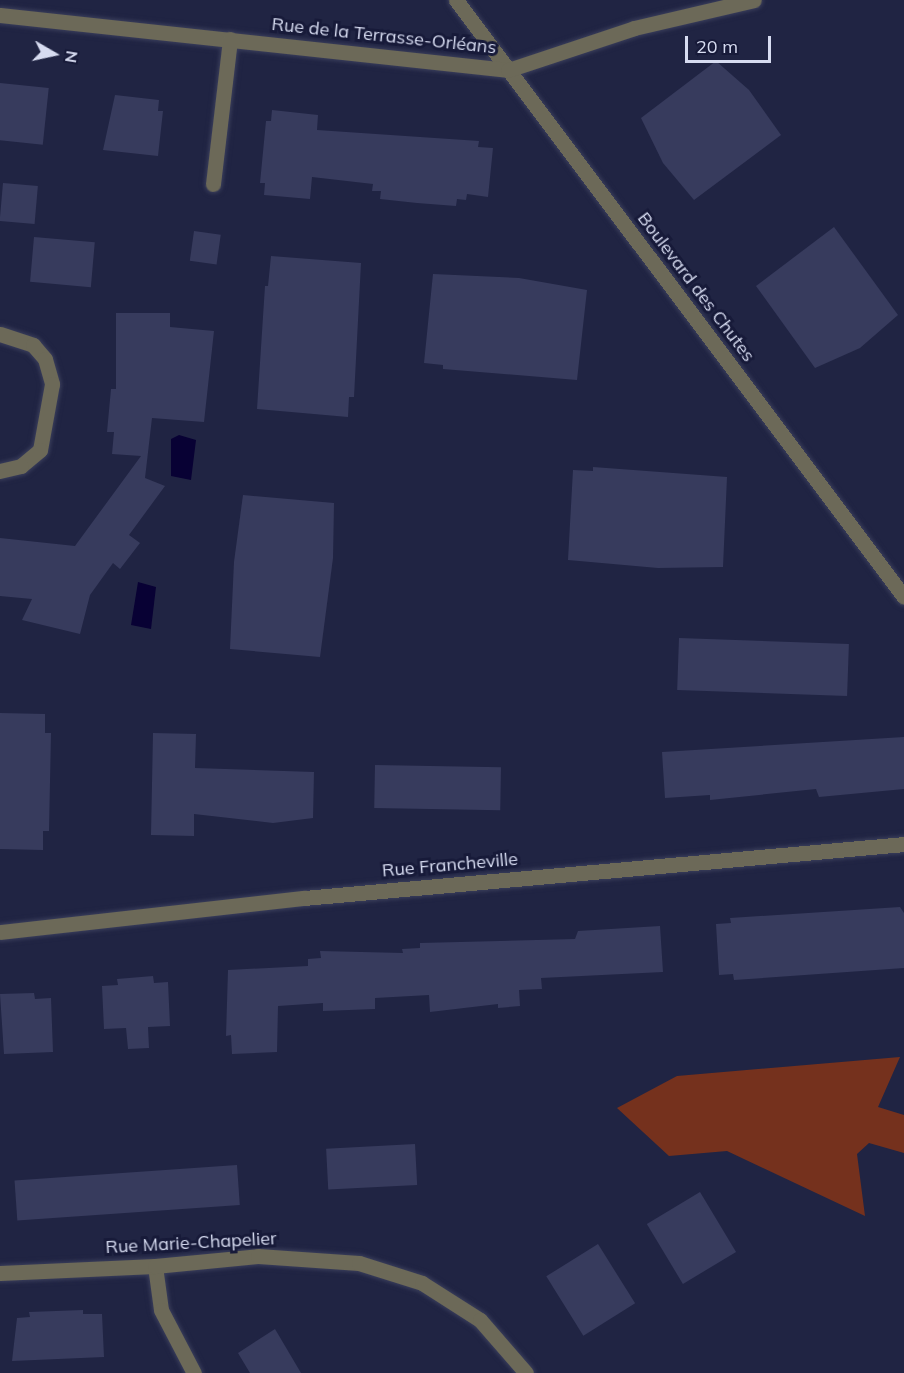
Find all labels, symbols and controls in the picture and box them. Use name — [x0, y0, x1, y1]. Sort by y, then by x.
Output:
street label: Rue de la Terrasse-Orléans — [271, 13, 497, 59]
north arrow — [24, 24, 84, 84]
scale bar — [688, 24, 774, 62]
text: 20 m — [696, 35, 738, 58]
text: N — [61, 49, 83, 64]
street label: Boulevard des Chutes — [633, 208, 759, 366]
street label: Rue Francheville — [381, 848, 519, 882]
street label: Rue Marie-Chapelier — [105, 1228, 277, 1258]

